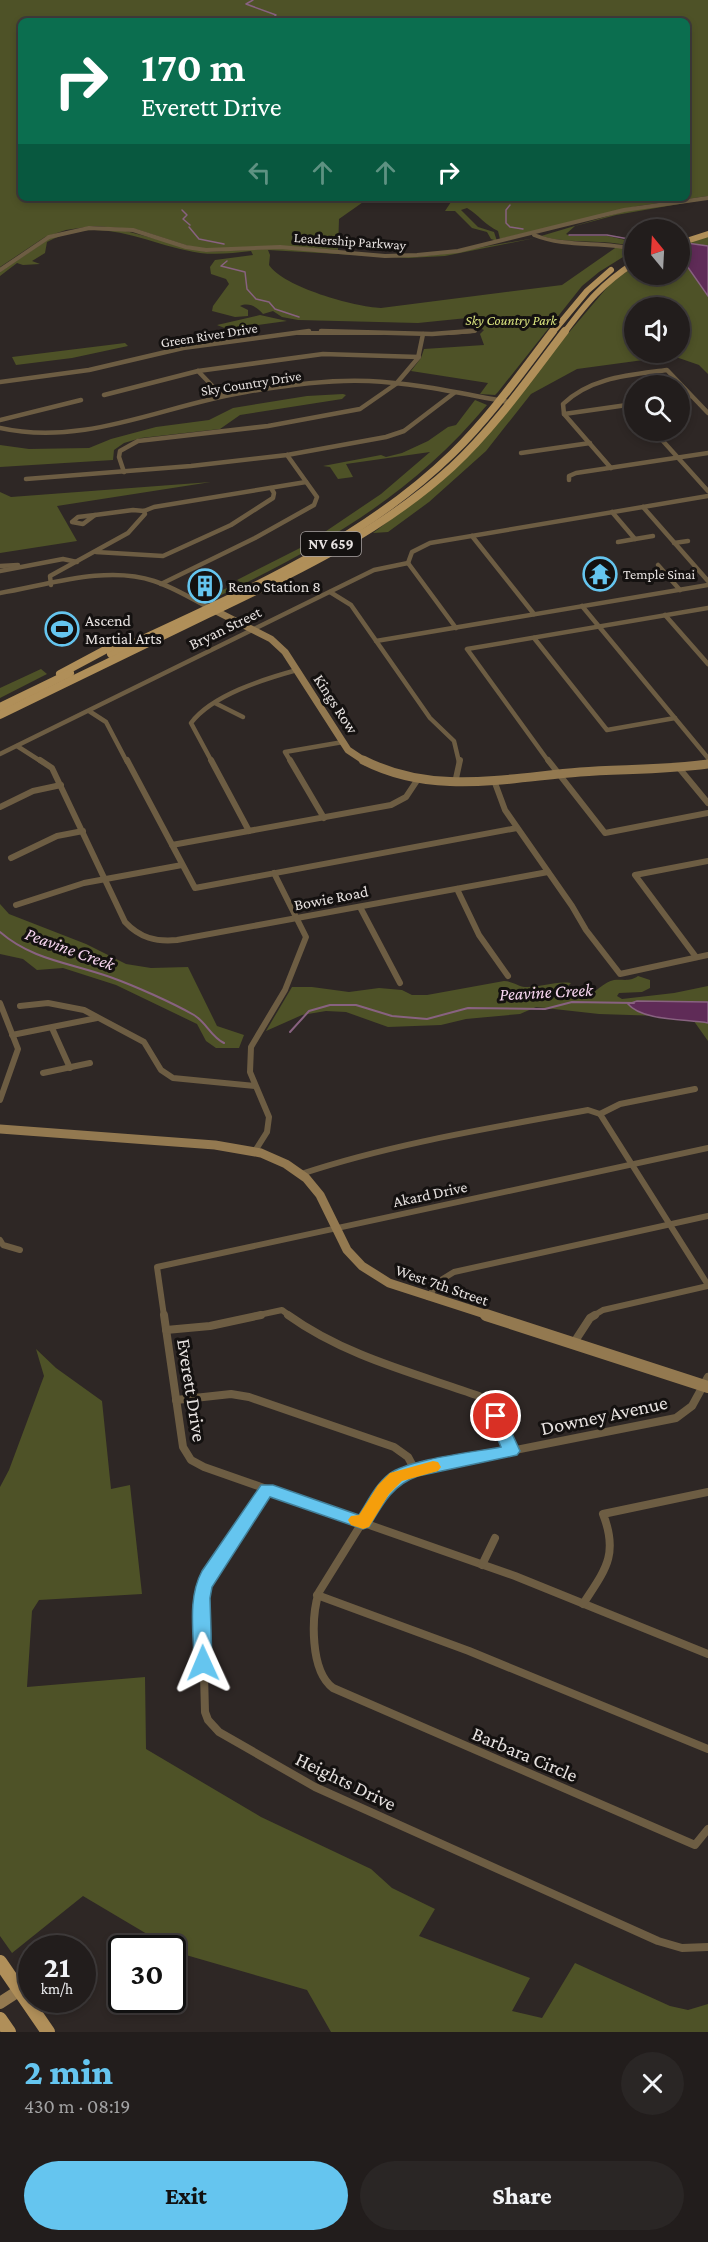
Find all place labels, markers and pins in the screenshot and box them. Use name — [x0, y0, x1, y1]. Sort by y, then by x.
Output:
temple icon: Temple Sinai — [582, 556, 618, 592]
place label: Temple Sinai — [623, 566, 695, 582]
building icon: Reno Station 8 — [187, 568, 223, 604]
place label: Reno Station 8 — [228, 578, 321, 595]
sports icon: Ascend Martial Arts — [44, 611, 80, 647]
place label: Ascend Martial Arts — [85, 612, 162, 647]
pin — [470, 1390, 521, 1441]

